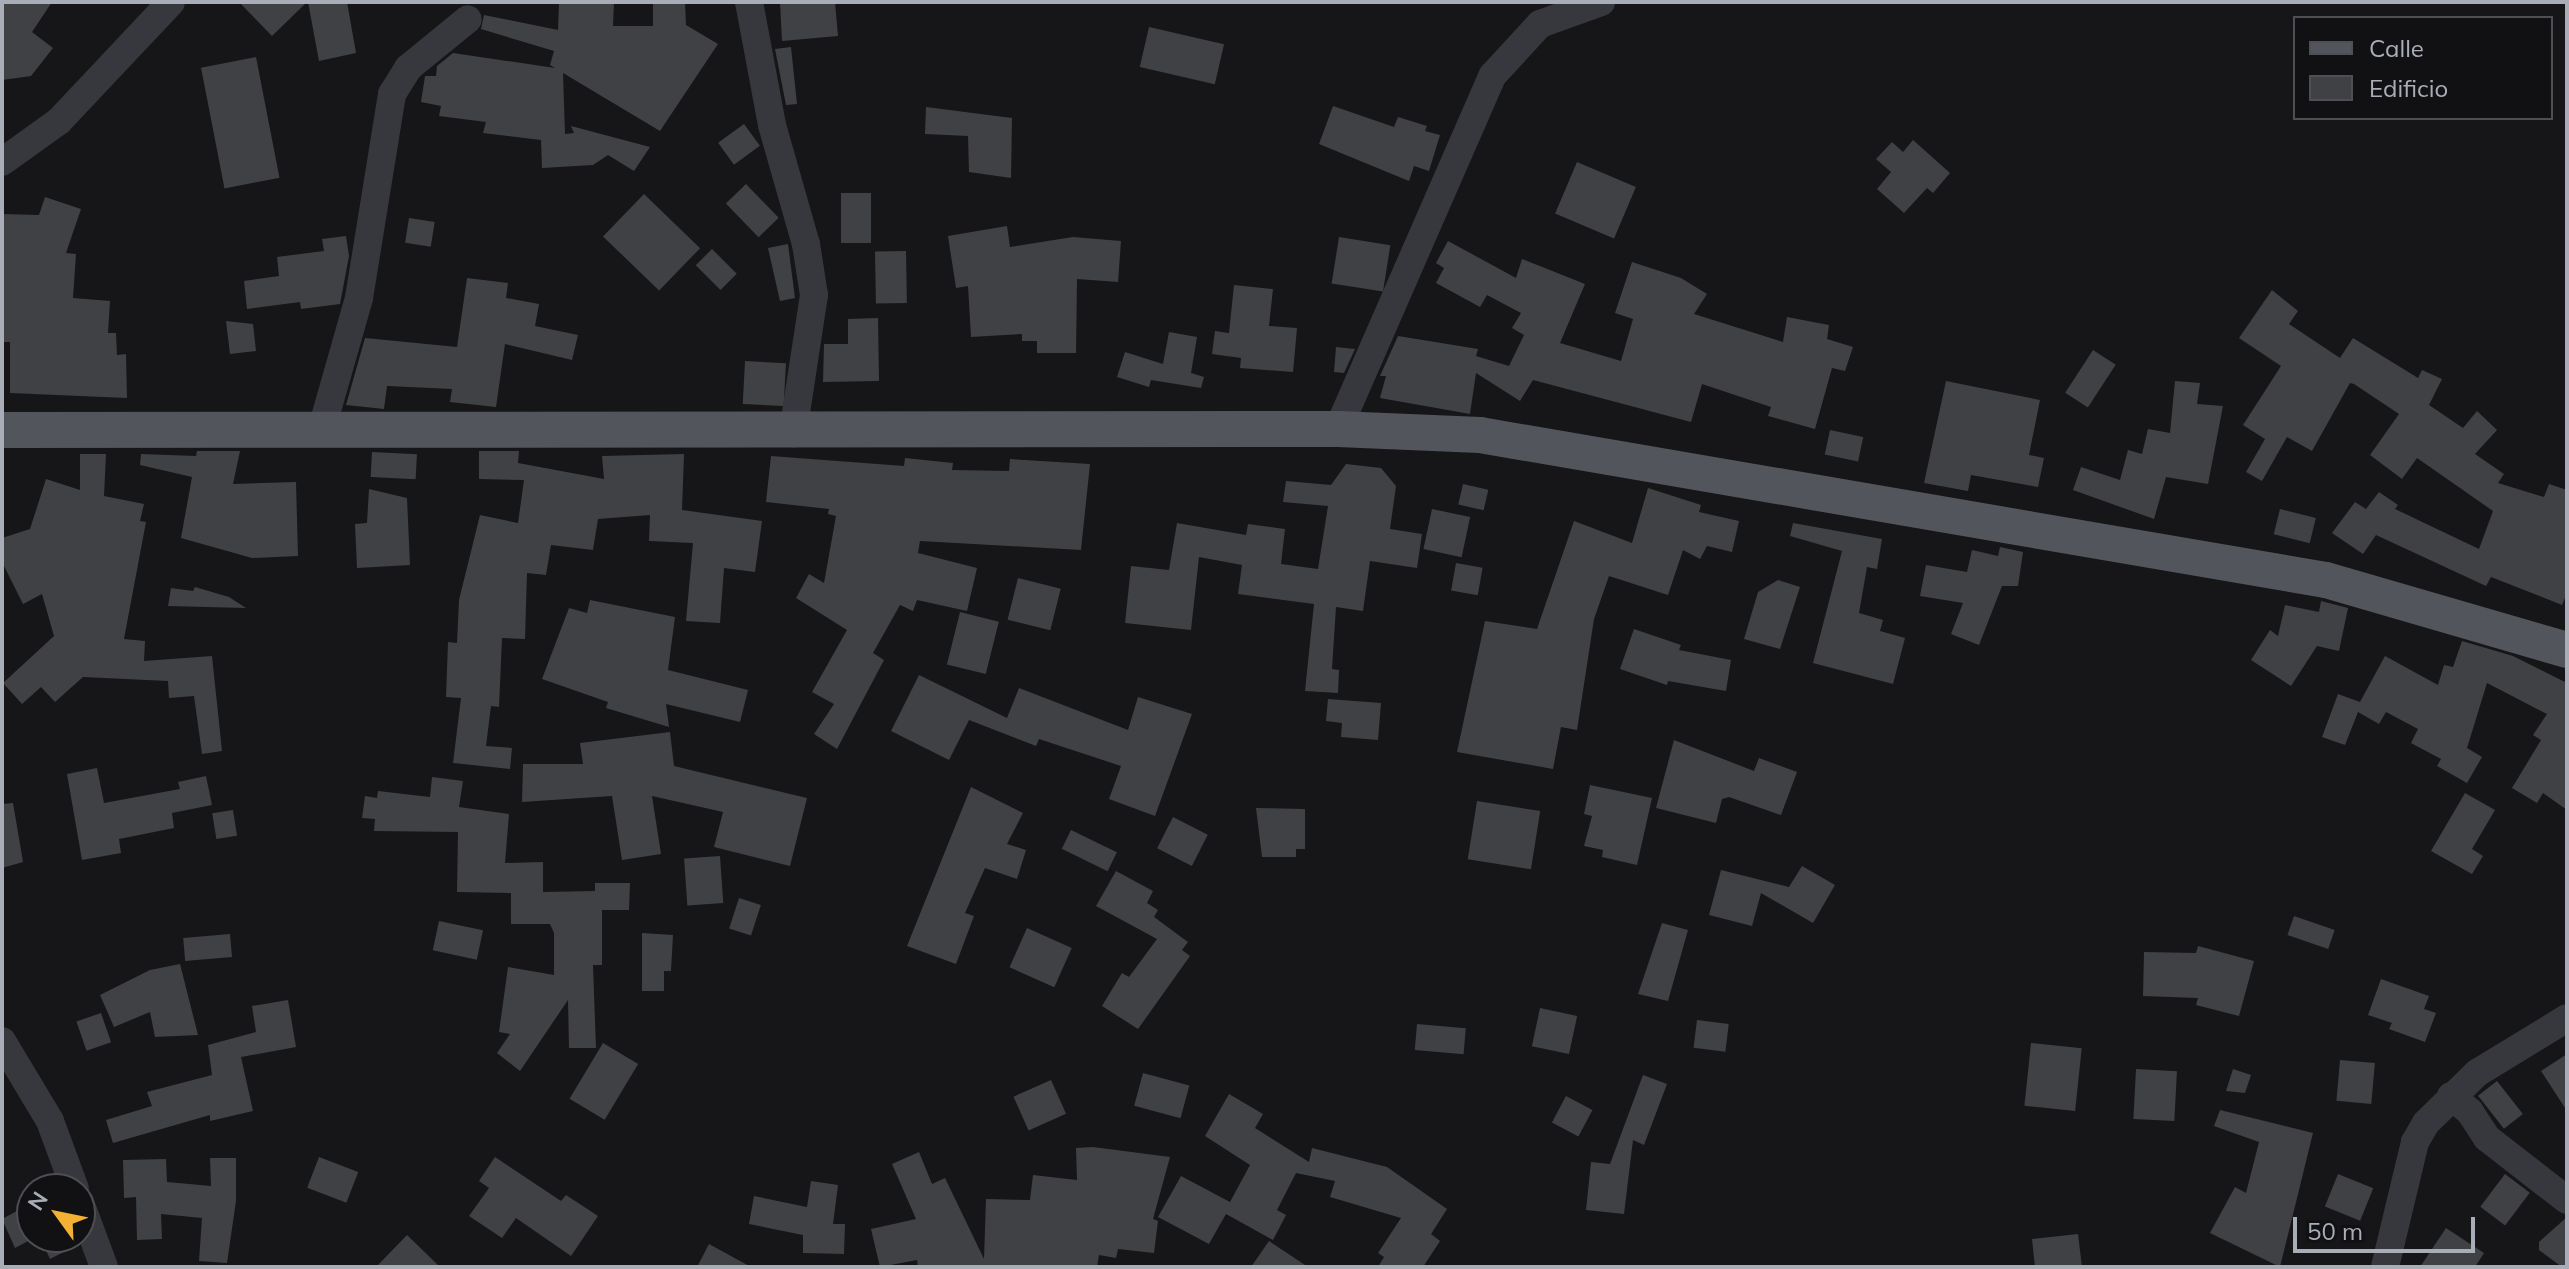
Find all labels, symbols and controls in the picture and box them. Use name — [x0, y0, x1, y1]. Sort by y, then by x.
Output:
legend — [2293, 16, 2553, 120]
text: Calle — [2369, 33, 2424, 63]
text: Edificio — [2369, 73, 2448, 103]
north arrow — [16, 1173, 96, 1253]
text: N — [21, 1186, 54, 1216]
scale bar — [2297, 1201, 2479, 1251]
text: 50 m — [2307, 1216, 2363, 1246]

